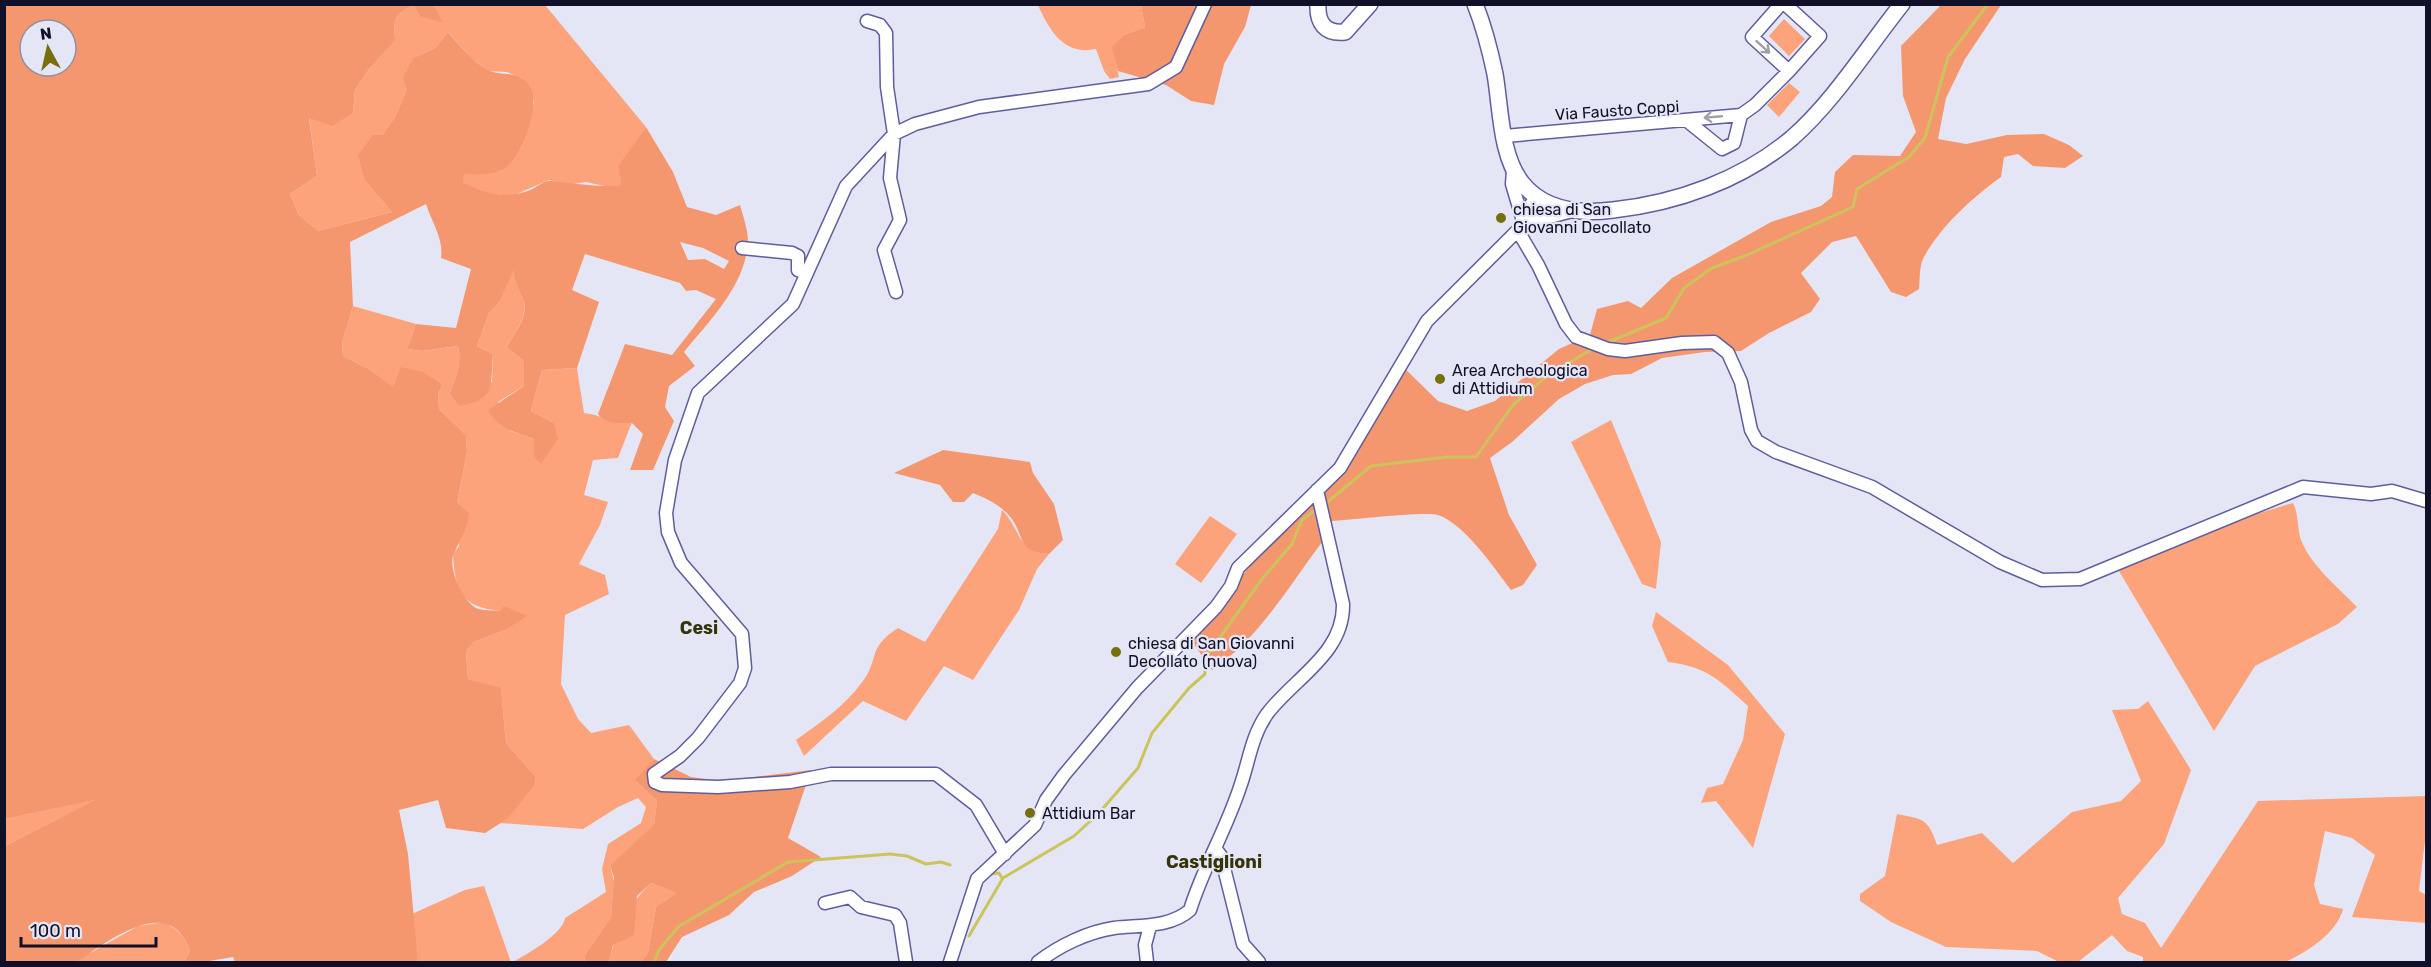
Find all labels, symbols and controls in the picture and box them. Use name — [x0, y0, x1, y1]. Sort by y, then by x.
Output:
north arrow — [18, 18, 78, 78]
text: N — [39, 23, 53, 44]
one-way arrow — [1755, 40, 1770, 54]
street label: Via Fausto Coppi — [1554, 97, 1680, 124]
one-way arrow — [1704, 112, 1724, 123]
place label: chiesa di San Giovanni Decollato — [1513, 200, 1651, 237]
marker: chiesa di San Giovanni Decollato — [1494, 211, 1508, 225]
place label: Area Archeologica di Attidium — [1452, 361, 1587, 398]
marker: Area Archeologica di Attidium — [1433, 372, 1447, 386]
district label: Cesi — [680, 617, 718, 639]
place label: chiesa di San Giovanni Decollato (nuova) — [1128, 634, 1294, 671]
marker: chiesa di San Giovanni Decollato (nuova) — [1109, 645, 1123, 659]
place label: Attidium Bar — [1042, 804, 1135, 823]
marker: Attidium Bar — [1023, 806, 1037, 820]
district label: Castiglioni — [1166, 851, 1262, 873]
scale bar — [21, 910, 156, 948]
text: 100 m — [30, 920, 81, 942]

